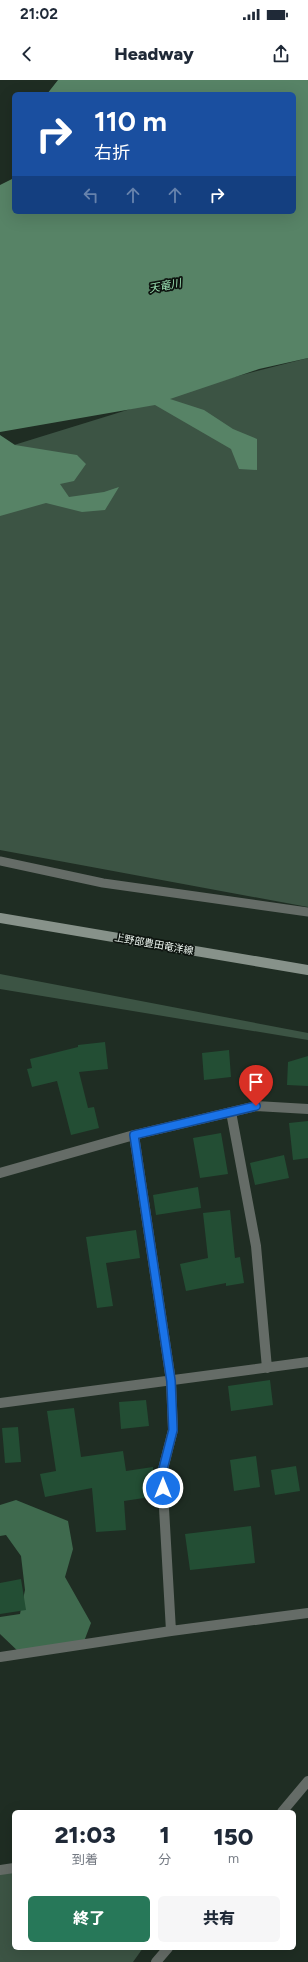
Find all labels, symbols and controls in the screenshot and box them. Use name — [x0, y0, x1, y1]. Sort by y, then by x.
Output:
text: 21:02 — [20, 5, 58, 23]
icon: back — [16, 43, 38, 65]
text: Headway — [114, 43, 194, 65]
icon: share — [270, 43, 292, 65]
text: 110 m — [94, 104, 167, 138]
icon: right — [28, 108, 80, 160]
text: 右折 — [94, 142, 130, 164]
icon: left — [80, 184, 102, 206]
icon: ahead — [122, 184, 144, 206]
icon: ahead — [164, 184, 186, 206]
icon: right — [206, 184, 228, 206]
water label: 天竜川 — [148, 276, 183, 296]
street label: 上野部豊田竜洋線 — [113, 931, 195, 957]
pin — [239, 1065, 273, 1106]
icon: arrive — [245, 1071, 267, 1093]
position arrow — [142, 1467, 184, 1509]
text: 21:03 — [54, 1820, 116, 1849]
text: 1 — [160, 1820, 170, 1849]
text: 150 — [214, 1822, 254, 1851]
text: m — [228, 1851, 239, 1866]
text: 到着 — [72, 1852, 98, 1867]
text: 分 — [158, 1852, 171, 1867]
button: 終了 — [28, 1896, 150, 1942]
button: 共有 — [158, 1896, 280, 1942]

